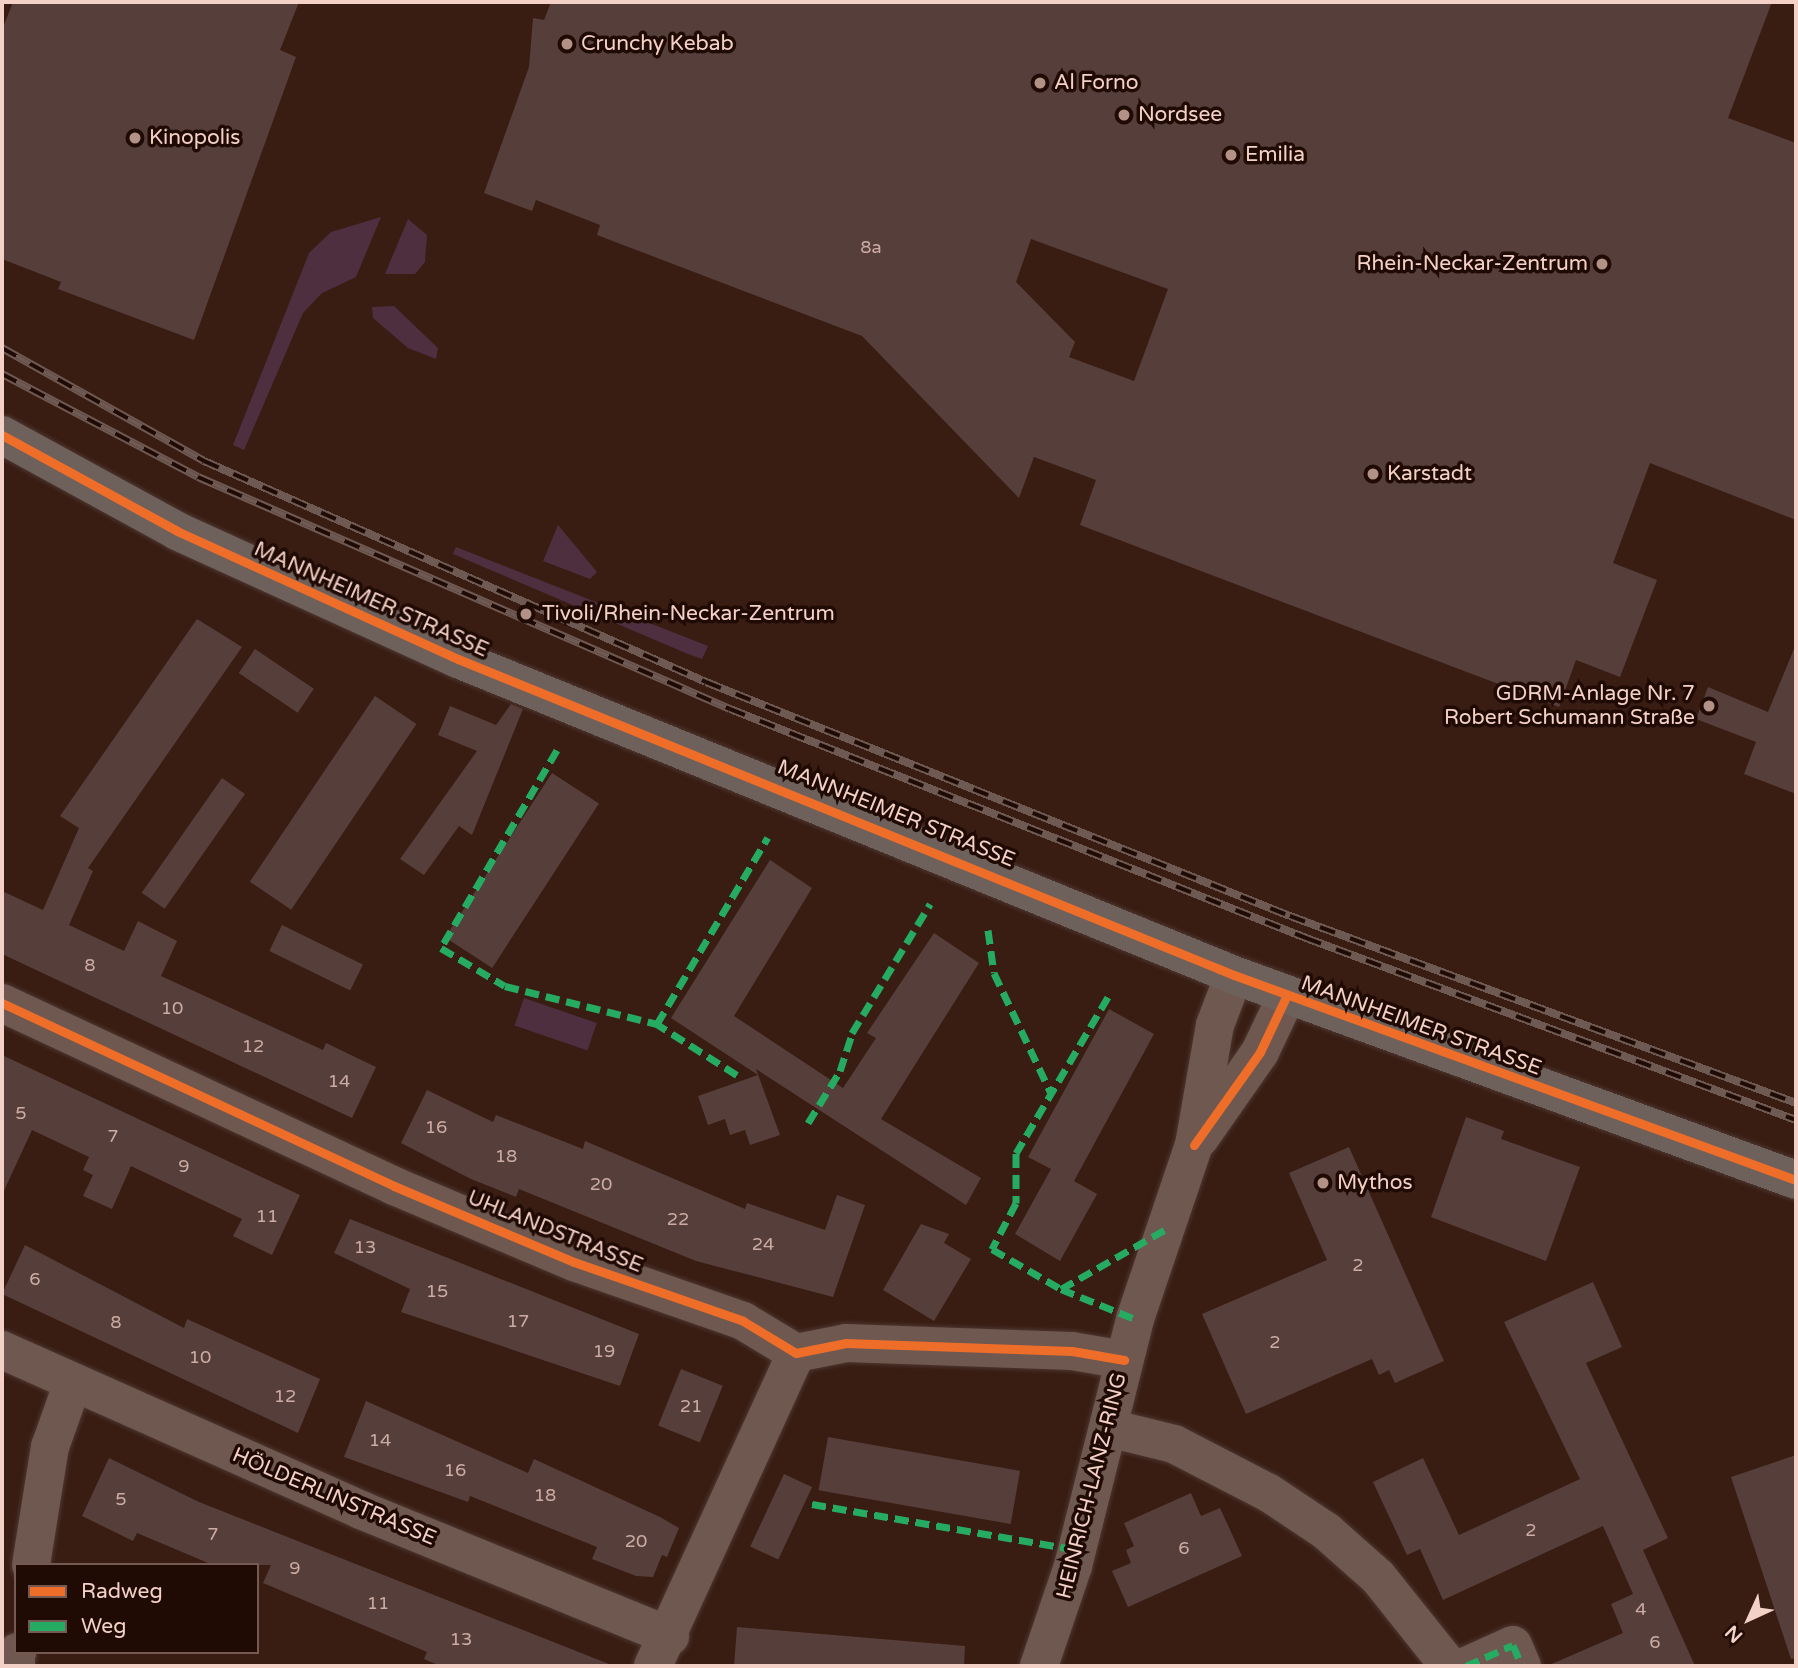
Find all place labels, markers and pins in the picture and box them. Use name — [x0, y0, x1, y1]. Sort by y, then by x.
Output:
place label: Crunchy Kebab — [581, 31, 734, 57]
marker: Crunchy Kebab — [559, 36, 575, 52]
place label: Al Forno — [1054, 70, 1139, 96]
marker: Al Forno — [1032, 75, 1048, 91]
place label: Nordsee — [1138, 102, 1222, 128]
marker: Nordsee — [1116, 107, 1132, 123]
place label: Kinopolis — [149, 125, 240, 151]
marker: Kinopolis — [127, 130, 143, 146]
place label: Emilia — [1245, 142, 1305, 168]
marker: Emilia — [1223, 147, 1239, 163]
place label: Rhein-Neckar-Zentrum — [1357, 251, 1588, 277]
marker: Rhein-Neckar-Zentrum — [1594, 256, 1610, 272]
place label: Karstadt — [1387, 461, 1472, 487]
marker: Karstadt — [1365, 466, 1381, 482]
place label: Tivoli/Rhein-Neckar-Zentrum — [542, 601, 835, 627]
marker: Tivoli/Rhein-Neckar-Zentrum — [516, 604, 536, 624]
place label: GDRM-Anlage Nr. 7 Robert Schumann Straße — [1444, 681, 1695, 731]
marker: GDRM-Anlage Nr. 7 Robert Schumann Straße — [1701, 698, 1717, 714]
place label: Mythos — [1337, 1170, 1412, 1196]
marker: Mythos — [1315, 1175, 1331, 1191]

